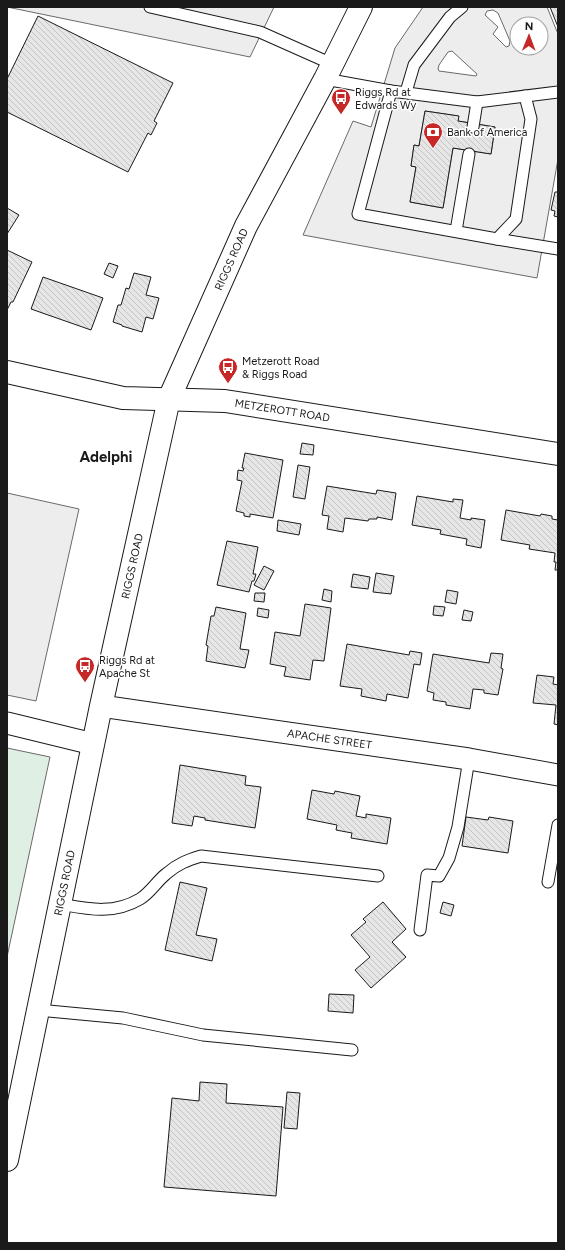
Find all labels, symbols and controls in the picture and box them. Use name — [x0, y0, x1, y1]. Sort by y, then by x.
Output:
north arrow — [509, 16, 549, 56]
text: N — [525, 20, 534, 33]
place label: Riggs Rd at Edwards Wy — [355, 86, 417, 112]
bus stop icon: Riggs Rd at Edwards Wy — [330, 87, 352, 115]
bank icon: Bank of America — [422, 121, 444, 149]
place label: Bank of America — [447, 126, 527, 139]
street label: RIGGS ROAD — [212, 226, 251, 292]
place label: Metzerott Road & Riggs Road — [242, 355, 319, 381]
bus stop icon: Metzerott Road & Riggs Road — [217, 356, 239, 384]
street label: METZEROTT ROAD — [234, 396, 331, 424]
district label: Adelphi — [80, 448, 133, 466]
street label: RIGGS ROAD — [118, 532, 146, 600]
place label: Riggs Rd at Apache St — [99, 654, 155, 680]
bus stop icon: Riggs Rd at Apache St — [74, 655, 96, 683]
street label: APACHE STREET — [286, 726, 373, 751]
street label: RIGGS ROAD — [51, 849, 78, 917]

